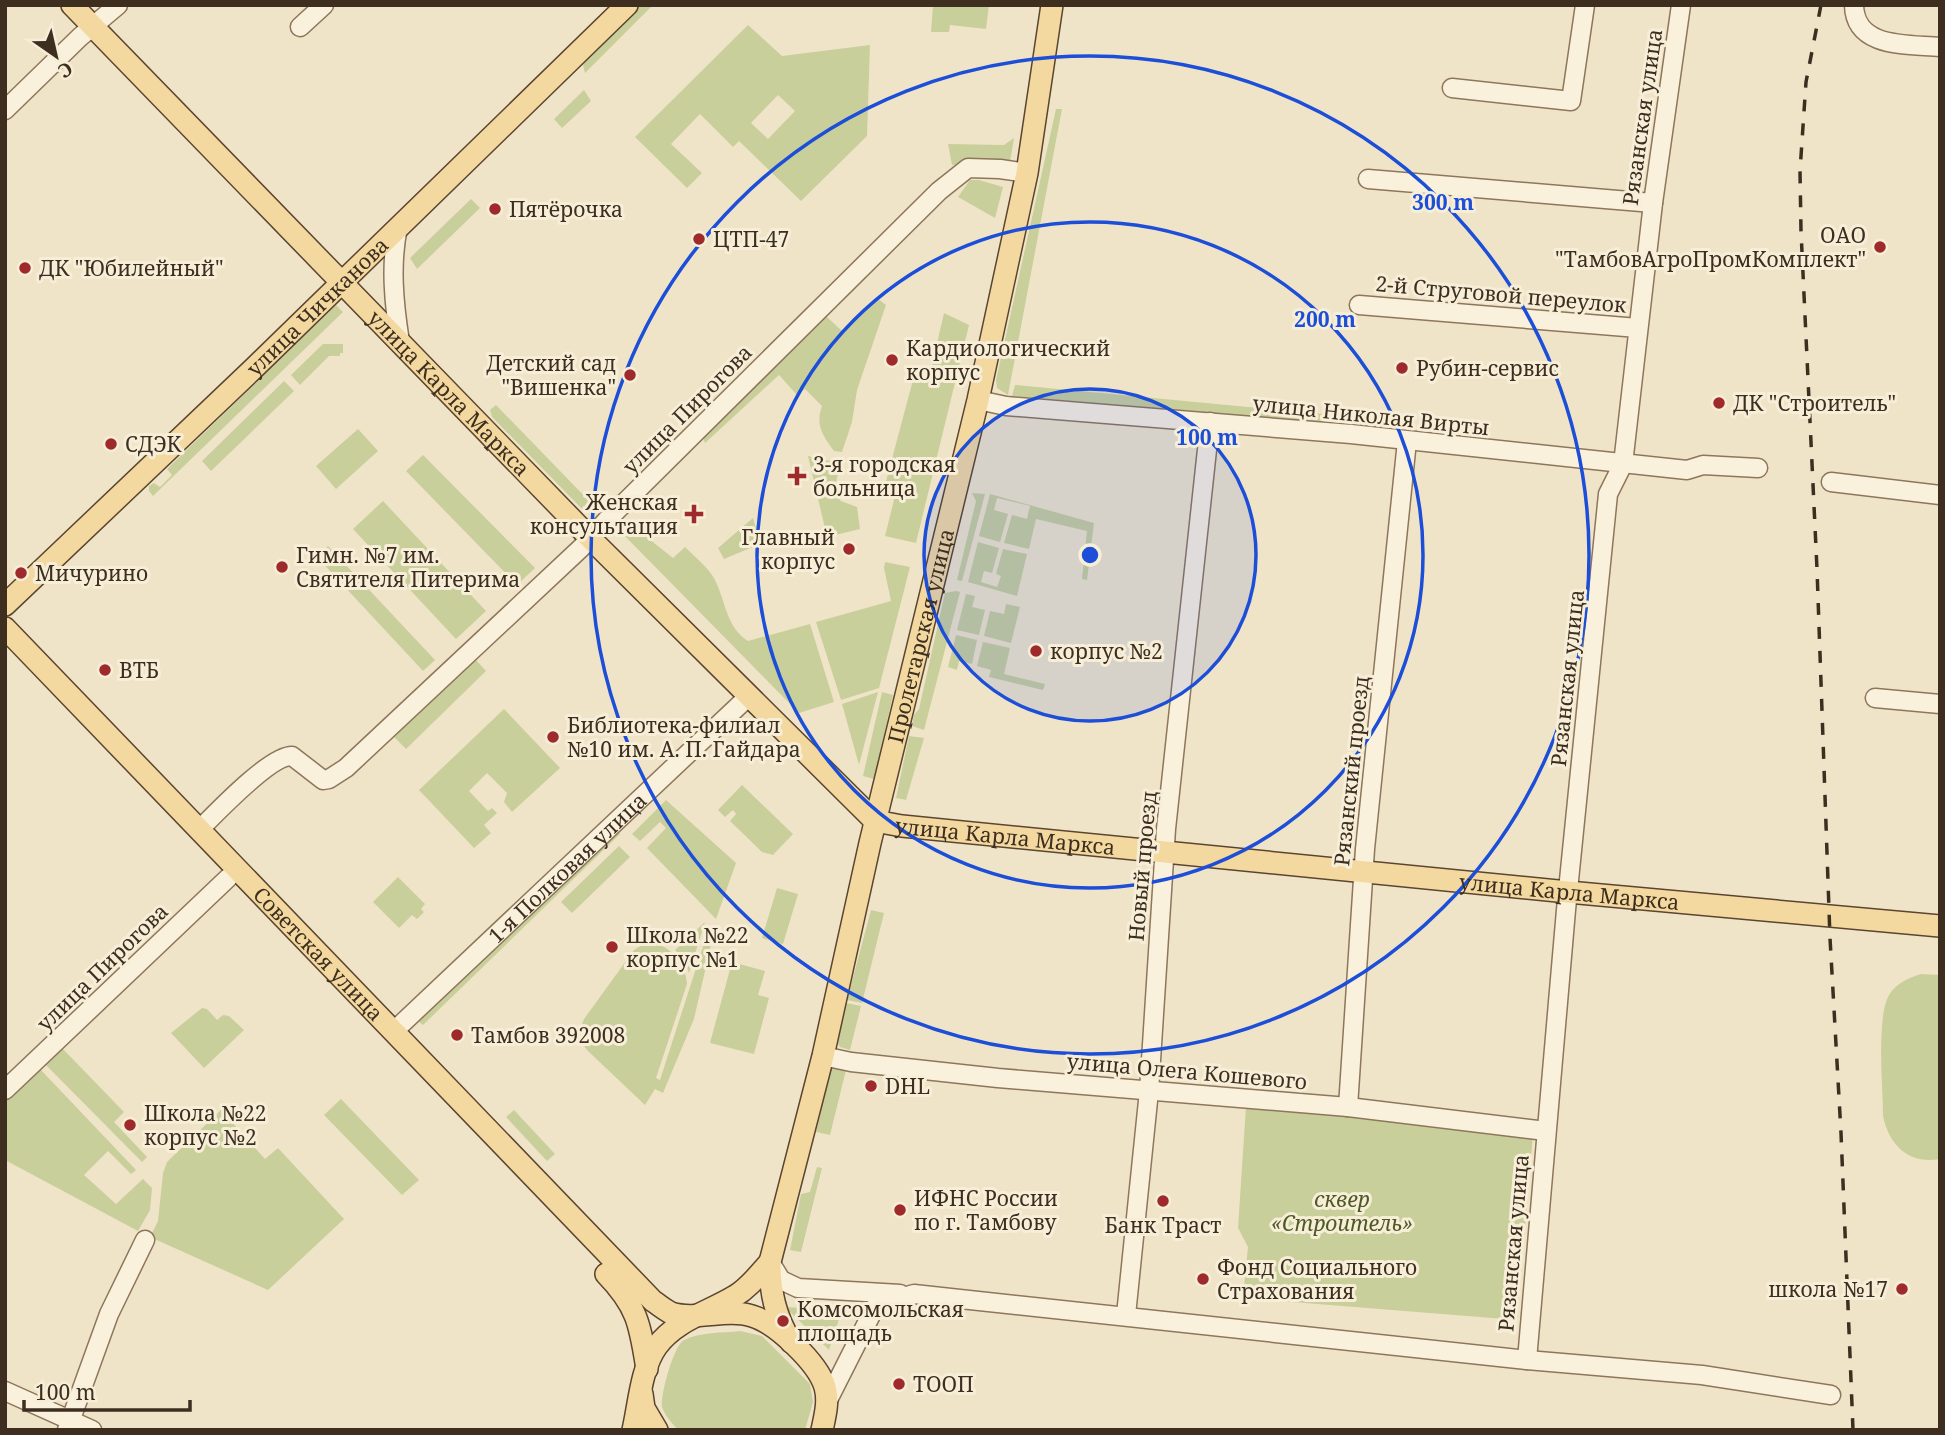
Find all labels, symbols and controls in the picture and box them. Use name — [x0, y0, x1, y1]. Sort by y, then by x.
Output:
north arrow — [21, 21, 91, 91]
street label: Рязанская улица — [1616, 27, 1668, 207]
text: С — [53, 56, 78, 84]
text: 300 m — [1412, 188, 1474, 216]
place label: Пятёрочка — [509, 195, 623, 223]
marker: Пятёрочка — [487, 201, 503, 217]
place label: ОАО "ТамбовАгроПромКомплект" — [1555, 221, 1866, 273]
place label: ЦТП-47 — [713, 225, 789, 253]
street label: улица Чичканова — [240, 231, 394, 382]
marker: ЦТП-47 — [691, 231, 707, 247]
marker: ОАО "ТамбовАгроПромКомплект" — [1872, 239, 1888, 255]
place label: ДК "Юбилейный" — [39, 254, 224, 282]
marker: ДК "Юбилейный" — [17, 260, 33, 276]
street label: 2-й Струговой переулок — [1374, 269, 1628, 319]
street label: улица Карла Маркса — [362, 304, 536, 482]
text: 200 m — [1294, 305, 1356, 333]
place label: Кардиологический корпус — [906, 334, 1110, 386]
street label: улица Пирогова — [616, 338, 758, 480]
place label: Детский сад "Вишенка" — [486, 349, 616, 401]
marker: Кардиологический корпус — [884, 352, 900, 368]
place label: Рубин-сервис — [1416, 354, 1559, 382]
marker: Рубин-сервис — [1394, 360, 1410, 376]
marker: Детский сад "Вишенка" — [622, 367, 638, 383]
street label: улица Николая Вирты — [1251, 389, 1491, 441]
place label: ДК "Строитель" — [1733, 389, 1896, 417]
marker: ДК "Строитель" — [1711, 395, 1727, 411]
text: 100 m — [1176, 423, 1238, 451]
place label: СДЭК — [125, 430, 182, 458]
marker: СДЭК — [103, 436, 119, 452]
place label: 3-я городская больница — [813, 450, 956, 502]
marker: 3-я городская больница — [787, 466, 807, 486]
place label: Женская консультация — [530, 488, 678, 540]
marker: Женская консультация — [684, 504, 704, 524]
place label: Главный корпус — [741, 523, 835, 575]
street label: Пролетарская улица — [881, 526, 960, 746]
place label: Гимн. №7 им. Святителя Питерима — [296, 541, 520, 593]
marker: Главный корпус — [841, 541, 857, 557]
centre of rings — [1078, 543, 1102, 567]
place label: Мичурино — [35, 559, 148, 587]
marker: Гимн. №7 им. Святителя Питерима — [274, 559, 290, 575]
marker: Мичурино — [13, 565, 29, 581]
street label: Рязанская улица — [1544, 588, 1590, 768]
place label: корпус №2 — [1050, 637, 1163, 665]
marker: корпус №2 — [1028, 643, 1044, 659]
place label: ВТБ — [119, 656, 159, 684]
marker: ВТБ — [97, 662, 113, 678]
street label: Рязанский проезд — [1327, 675, 1375, 867]
place label: Библиотека-филиал №10 им. А. П. Гайдара — [567, 711, 801, 763]
marker: Библиотека-филиал №10 им. А. П. Гайдара — [545, 729, 561, 745]
street label: 1-я Полковая улица — [482, 786, 652, 949]
street label: Новый проезд — [1121, 790, 1163, 942]
street label: улица Карла Маркса — [893, 811, 1117, 861]
street label: улица Карла Маркса — [1458, 867, 1681, 916]
street label: Советская улица — [247, 880, 390, 1027]
street label: улица Пирогова — [30, 897, 174, 1037]
place label: Школа №22 корпус №1 — [626, 921, 748, 973]
marker: Школа №22 корпус №1 — [604, 939, 620, 955]
place label: Тамбов 392008 — [471, 1021, 625, 1049]
marker: Тамбов 392008 — [449, 1027, 465, 1043]
street label: улица Олега Кошевого — [1066, 1047, 1308, 1095]
place label: DHL — [885, 1072, 930, 1100]
marker: DHL — [863, 1078, 879, 1094]
place label: Школа №22 корпус №2 — [144, 1099, 266, 1151]
marker: Школа №22 корпус №2 — [122, 1117, 138, 1133]
street label: Рязанская улица — [1491, 1153, 1535, 1333]
place label: ИФНС России по г. Тамбову — [914, 1184, 1058, 1236]
park label: сквер «Строитель» — [1271, 1185, 1413, 1237]
marker: Банк Траст — [1155, 1193, 1171, 1209]
marker: ИФНС России по г. Тамбову — [892, 1202, 908, 1218]
place label: Банк Траст — [1104, 1211, 1222, 1239]
place label: Фонд Социального Страхования — [1217, 1253, 1417, 1305]
marker: Фонд Социального Страхования — [1195, 1271, 1211, 1287]
place label: школа №17 — [1768, 1275, 1888, 1303]
marker: школа №17 — [1894, 1281, 1910, 1297]
place label: Комсомольская площадь — [797, 1295, 964, 1347]
marker: Комсомольская площадь — [775, 1313, 791, 1329]
scale bar — [24, 1368, 191, 1412]
place label: ТООП — [913, 1370, 974, 1398]
marker: ТООП — [891, 1376, 907, 1392]
text: 100 m — [35, 1378, 96, 1406]

